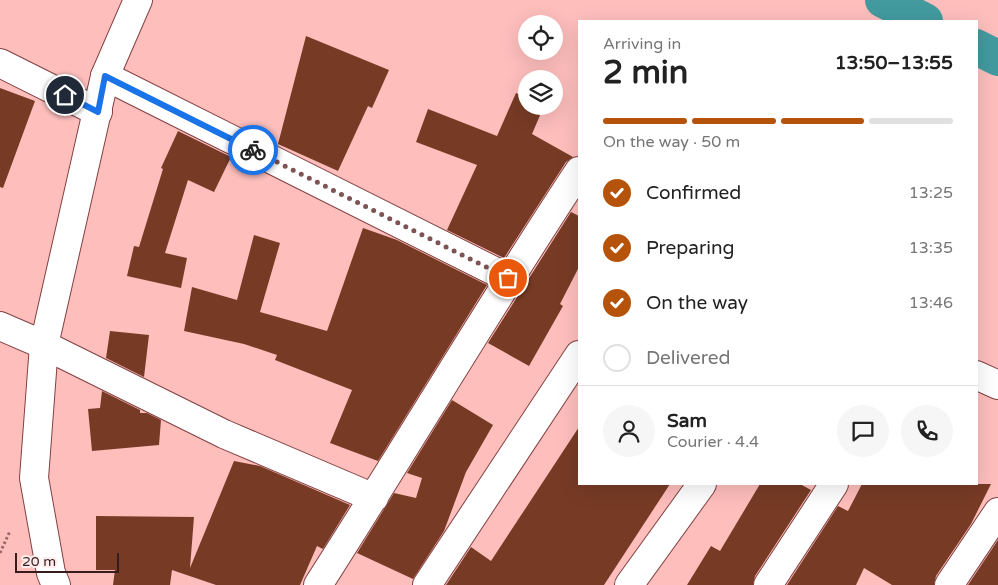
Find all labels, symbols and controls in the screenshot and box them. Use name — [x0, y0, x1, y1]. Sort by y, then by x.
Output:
map controls — [518, 15, 563, 115]
button: locate — [518, 15, 563, 60]
text: Arriving in — [603, 34, 681, 54]
text: 13:50–13:55 — [835, 52, 953, 74]
text: 2 min — [603, 54, 688, 92]
button: layers — [518, 70, 563, 115]
pin — [44, 74, 86, 116]
icon: home — [51, 81, 79, 109]
courier — [228, 125, 278, 175]
text: On the way · 50 m — [603, 132, 740, 152]
icon: bike — [239, 136, 267, 164]
icon: check — [603, 179, 631, 207]
text: Confirmed — [646, 182, 741, 204]
text: 13:25 — [909, 183, 953, 203]
icon: check — [603, 234, 631, 262]
text: Preparing — [646, 237, 735, 259]
text: 13:35 — [909, 238, 953, 258]
pin — [487, 257, 529, 299]
icon: bag — [494, 264, 522, 292]
icon: check — [603, 289, 631, 317]
text: On the way — [646, 292, 748, 314]
text: 13:46 — [909, 293, 953, 313]
text: Delivered — [646, 347, 731, 369]
button: person — [603, 405, 655, 457]
button: chat — [837, 405, 889, 457]
button: phone — [901, 405, 953, 457]
text: Sam — [667, 410, 707, 432]
text: Courier · 4.4 — [667, 432, 759, 452]
scale bar — [15, 550, 119, 573]
text: 20 m — [22, 553, 56, 570]

